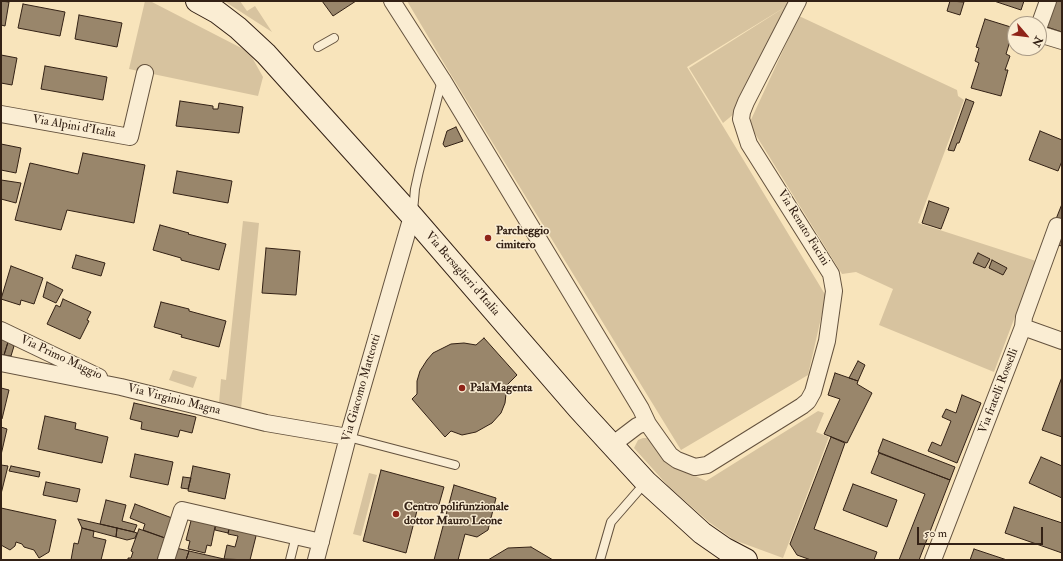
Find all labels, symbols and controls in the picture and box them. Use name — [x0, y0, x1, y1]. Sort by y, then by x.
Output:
north arrow — [1007, 16, 1047, 56]
text: N — [1029, 34, 1045, 49]
street label: Via Alpini d'Italia — [31, 113, 117, 141]
street label: Via Renato Fucini — [774, 187, 832, 269]
place label: Parcheggio cimitero — [496, 224, 549, 252]
street label: Via Bersaglieri d'Italia — [422, 229, 502, 319]
marker: Parcheggio cimitero — [483, 233, 493, 243]
street label: Via Giacomo Matteotti — [340, 332, 384, 444]
street label: Via Primo Maggio — [18, 333, 104, 383]
street label: Via fratelli Rosselli — [976, 346, 1022, 436]
street label: Via Virginio Magna — [126, 381, 222, 419]
place label: PalaMagenta — [470, 381, 532, 395]
marker: PalaMagenta — [457, 383, 467, 393]
place label: Centro polifunzionale dottor Mauro Leone — [404, 500, 509, 528]
marker: Centro polifunzionale dottor Mauro Leone — [391, 509, 401, 519]
scale bar — [919, 519, 1045, 545]
text: 50 m — [924, 526, 947, 541]

